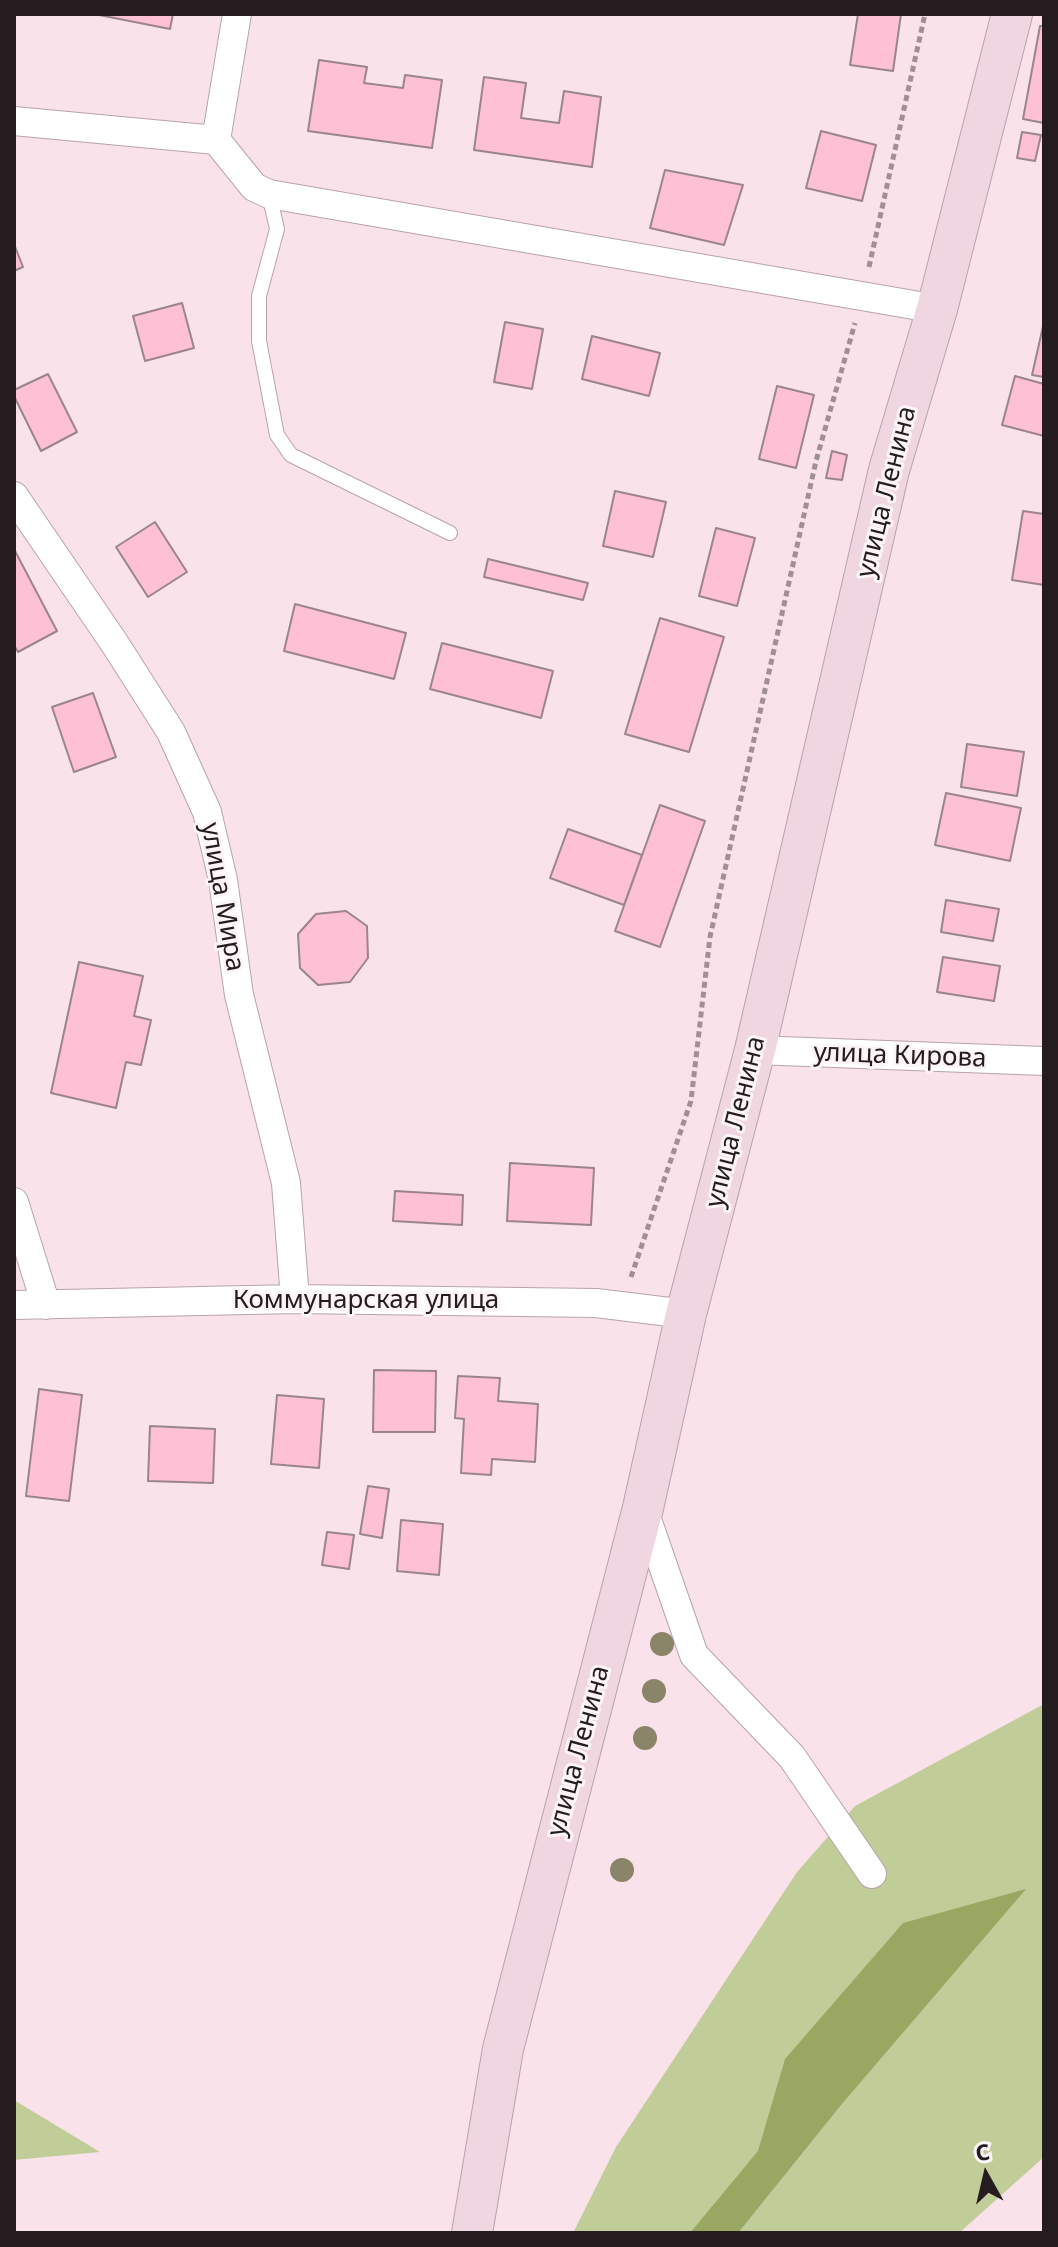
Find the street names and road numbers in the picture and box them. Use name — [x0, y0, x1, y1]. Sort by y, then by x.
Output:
street label: улица Ленина — [851, 403, 923, 581]
street label: улица Мира — [194, 820, 250, 974]
street label: улица Ленина — [700, 1033, 772, 1211]
street label: улица Кирова — [813, 1037, 987, 1075]
street label: Коммунарская улица — [233, 1285, 499, 1317]
street label: улица Ленина — [541, 1662, 617, 1840]

